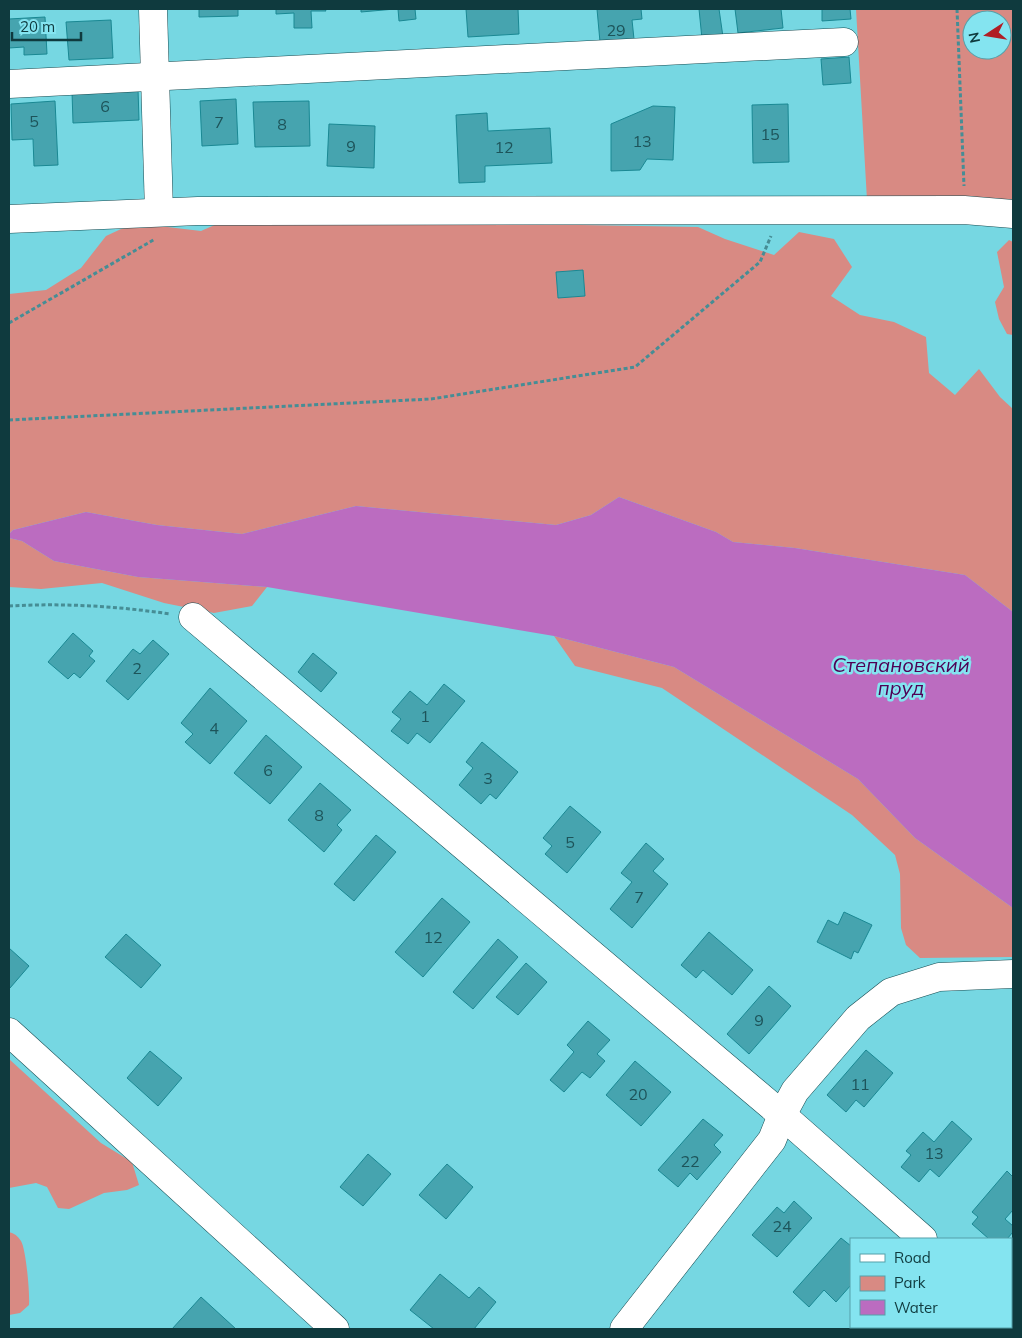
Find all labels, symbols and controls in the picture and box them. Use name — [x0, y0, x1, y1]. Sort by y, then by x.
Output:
scale bar — [12, 10, 81, 42]
north arrow — [962, 10, 1012, 60]
text: 20 m — [20, 17, 55, 36]
house number: 29 — [606, 20, 626, 40]
text: N — [964, 31, 984, 45]
house number: 6 — [100, 96, 110, 116]
house number: 5 — [29, 111, 39, 131]
house number: 7 — [214, 112, 224, 132]
house number: 8 — [277, 114, 287, 134]
house number: 15 — [760, 124, 780, 144]
house number: 13 — [632, 131, 652, 151]
house number: 9 — [346, 136, 356, 156]
house number: 12 — [494, 137, 514, 157]
water label: Степановский пруд — [832, 652, 970, 700]
house number: 2 — [132, 658, 142, 678]
house number: 1 — [420, 706, 430, 726]
house number: 4 — [209, 718, 219, 738]
house number: 6 — [263, 760, 273, 780]
house number: 3 — [483, 768, 493, 788]
house number: 8 — [314, 805, 324, 825]
house number: 5 — [565, 832, 575, 852]
house number: 7 — [634, 887, 644, 907]
house number: 12 — [423, 927, 443, 947]
house number: 9 — [754, 1010, 764, 1030]
house number: 11 — [850, 1074, 870, 1094]
house number: 20 — [628, 1084, 648, 1104]
house number: 13 — [924, 1143, 944, 1163]
house number: 22 — [680, 1151, 700, 1171]
house number: 24 — [772, 1216, 792, 1236]
legend — [850, 1238, 1012, 1328]
text: Road — [894, 1248, 931, 1267]
text: Park — [894, 1273, 926, 1292]
text: Water — [894, 1298, 938, 1317]

